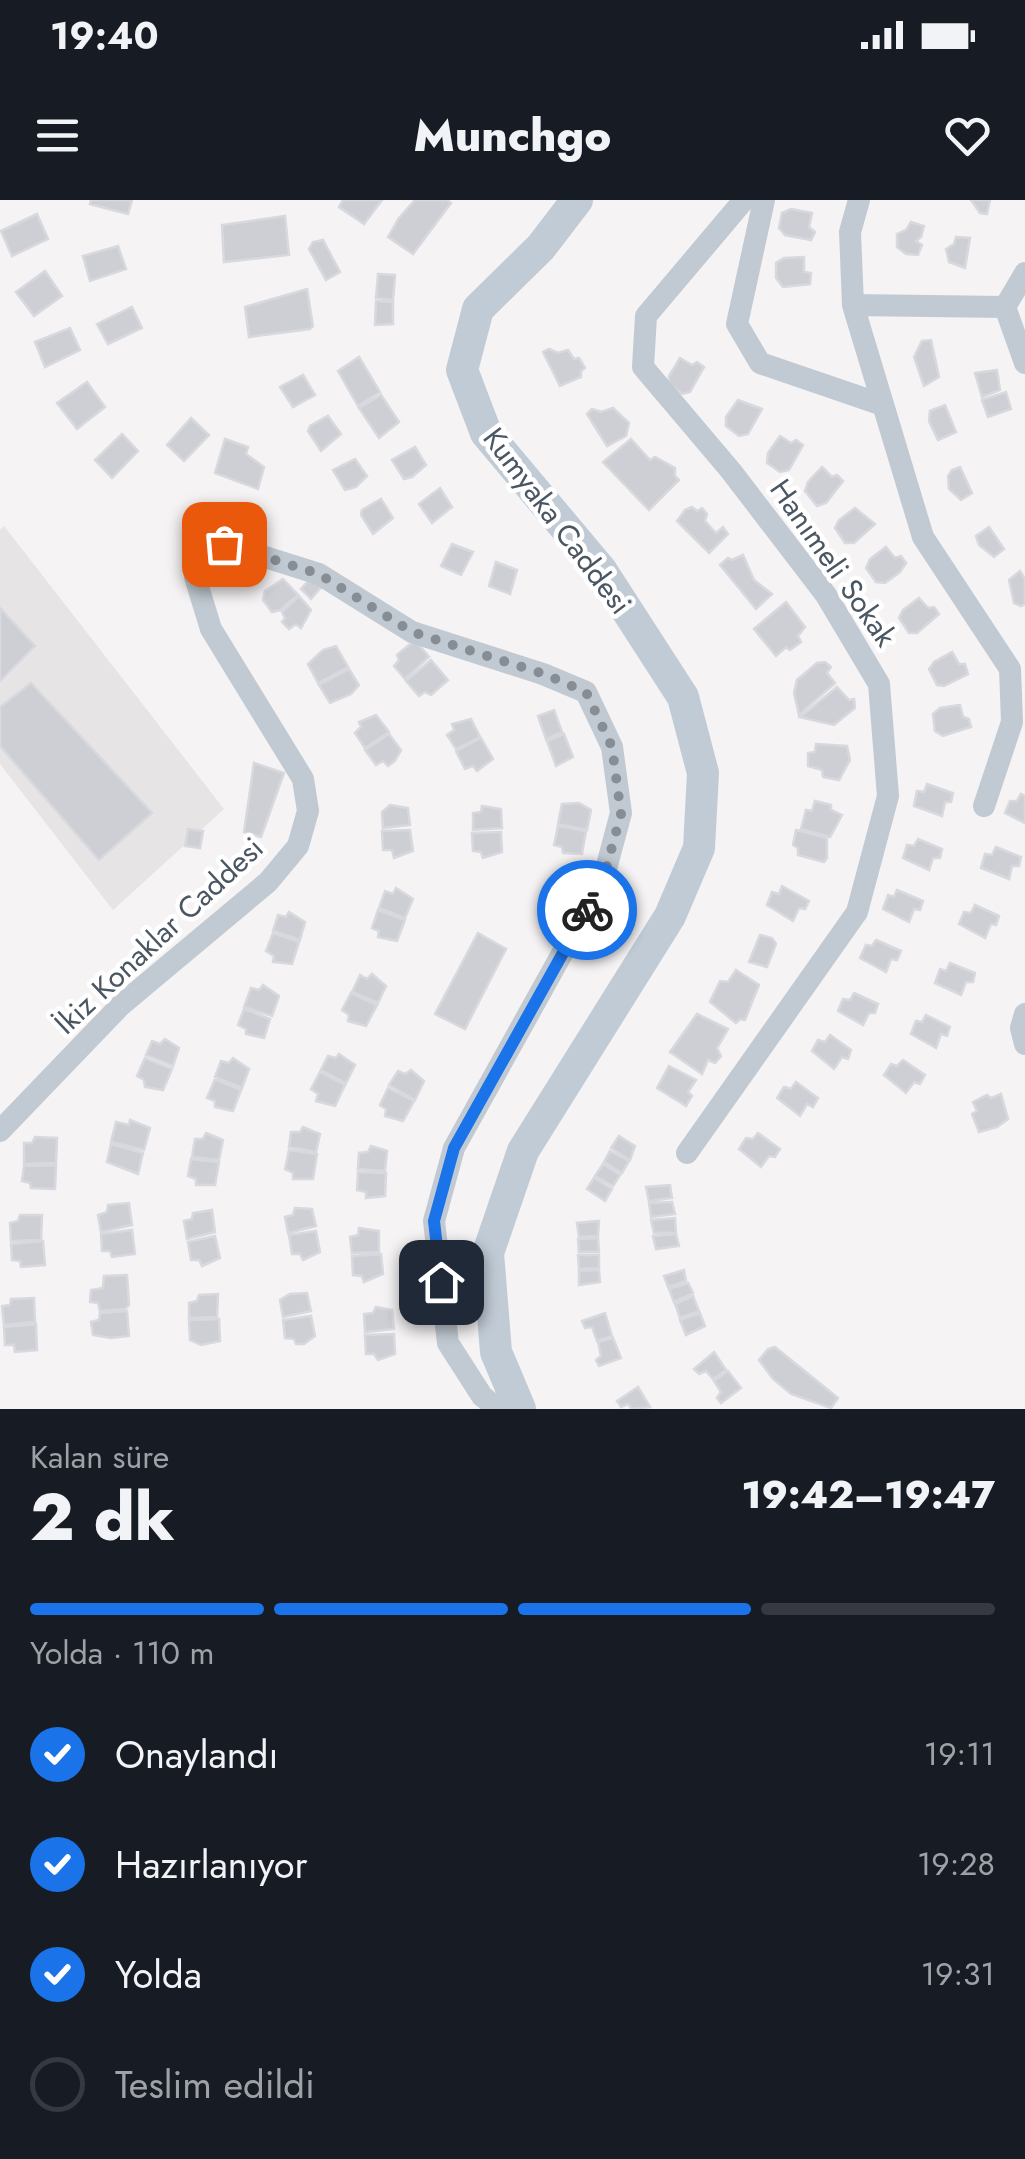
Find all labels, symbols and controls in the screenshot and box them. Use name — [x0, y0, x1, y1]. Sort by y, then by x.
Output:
text: 19:40 — [50, 8, 159, 63]
text: Munchgo — [414, 103, 611, 168]
icon: menu — [30, 108, 85, 163]
icon: heart — [940, 108, 995, 163]
street label: Kumyaka Caddesi — [473, 418, 642, 623]
street label: Hanımeli Sokak — [760, 470, 908, 656]
pin — [182, 502, 267, 587]
icon: bag — [197, 517, 252, 572]
street label: İkiz Konaklar Caddesi — [44, 827, 273, 1044]
courier — [537, 860, 637, 960]
icon: bike — [560, 883, 615, 938]
pin — [399, 1240, 484, 1325]
icon: home — [414, 1255, 469, 1310]
text: Kalan süre — [30, 1434, 169, 1480]
text: 19:42–19:47 — [741, 1467, 995, 1522]
text: 2 dk — [30, 1470, 175, 1564]
text: Yolda · 110 m — [30, 1630, 215, 1676]
icon: check — [30, 1727, 85, 1782]
text: Onaylandı — [115, 1727, 278, 1782]
text: 19:11 — [924, 1731, 995, 1777]
icon: check — [30, 1837, 85, 1892]
text: Hazırlanıyor — [115, 1837, 308, 1892]
text: 19:28 — [917, 1841, 995, 1887]
icon: check — [30, 1947, 85, 2002]
text: Yolda — [115, 1947, 202, 2002]
text: 19:31 — [921, 1951, 995, 1997]
text: Teslim edildi — [115, 2057, 315, 2112]

